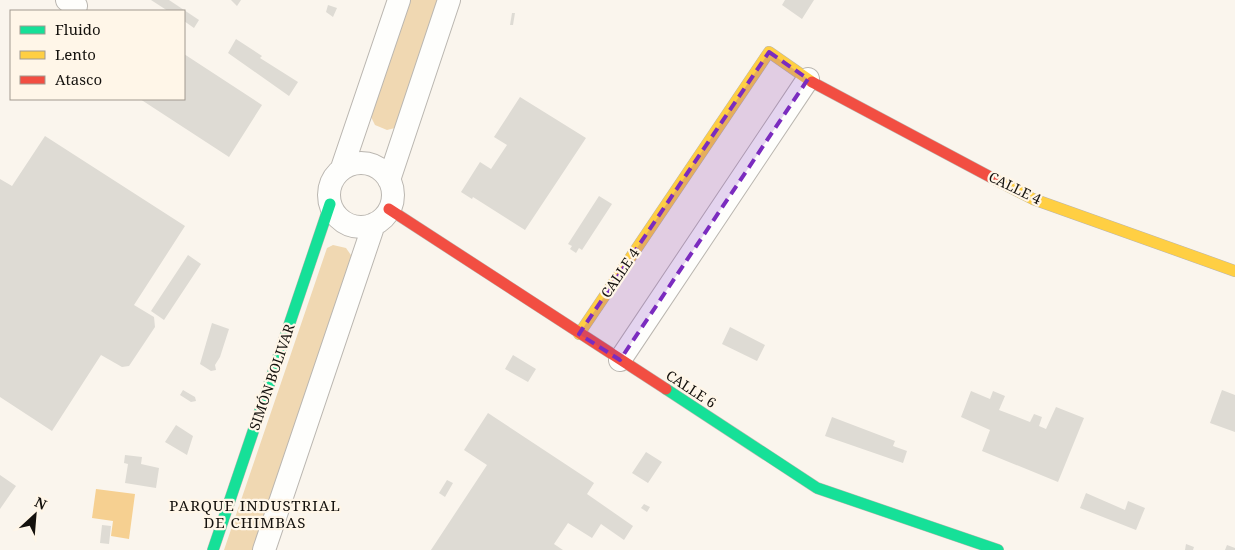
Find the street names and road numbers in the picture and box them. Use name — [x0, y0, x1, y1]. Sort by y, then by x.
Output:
street label: CALLE 4 — [986, 167, 1045, 208]
street label: CALLE 4 — [596, 244, 643, 301]
street label: SIMÓN BOLIVAR — [244, 320, 299, 433]
street label: CALLE 6 — [663, 365, 720, 412]

